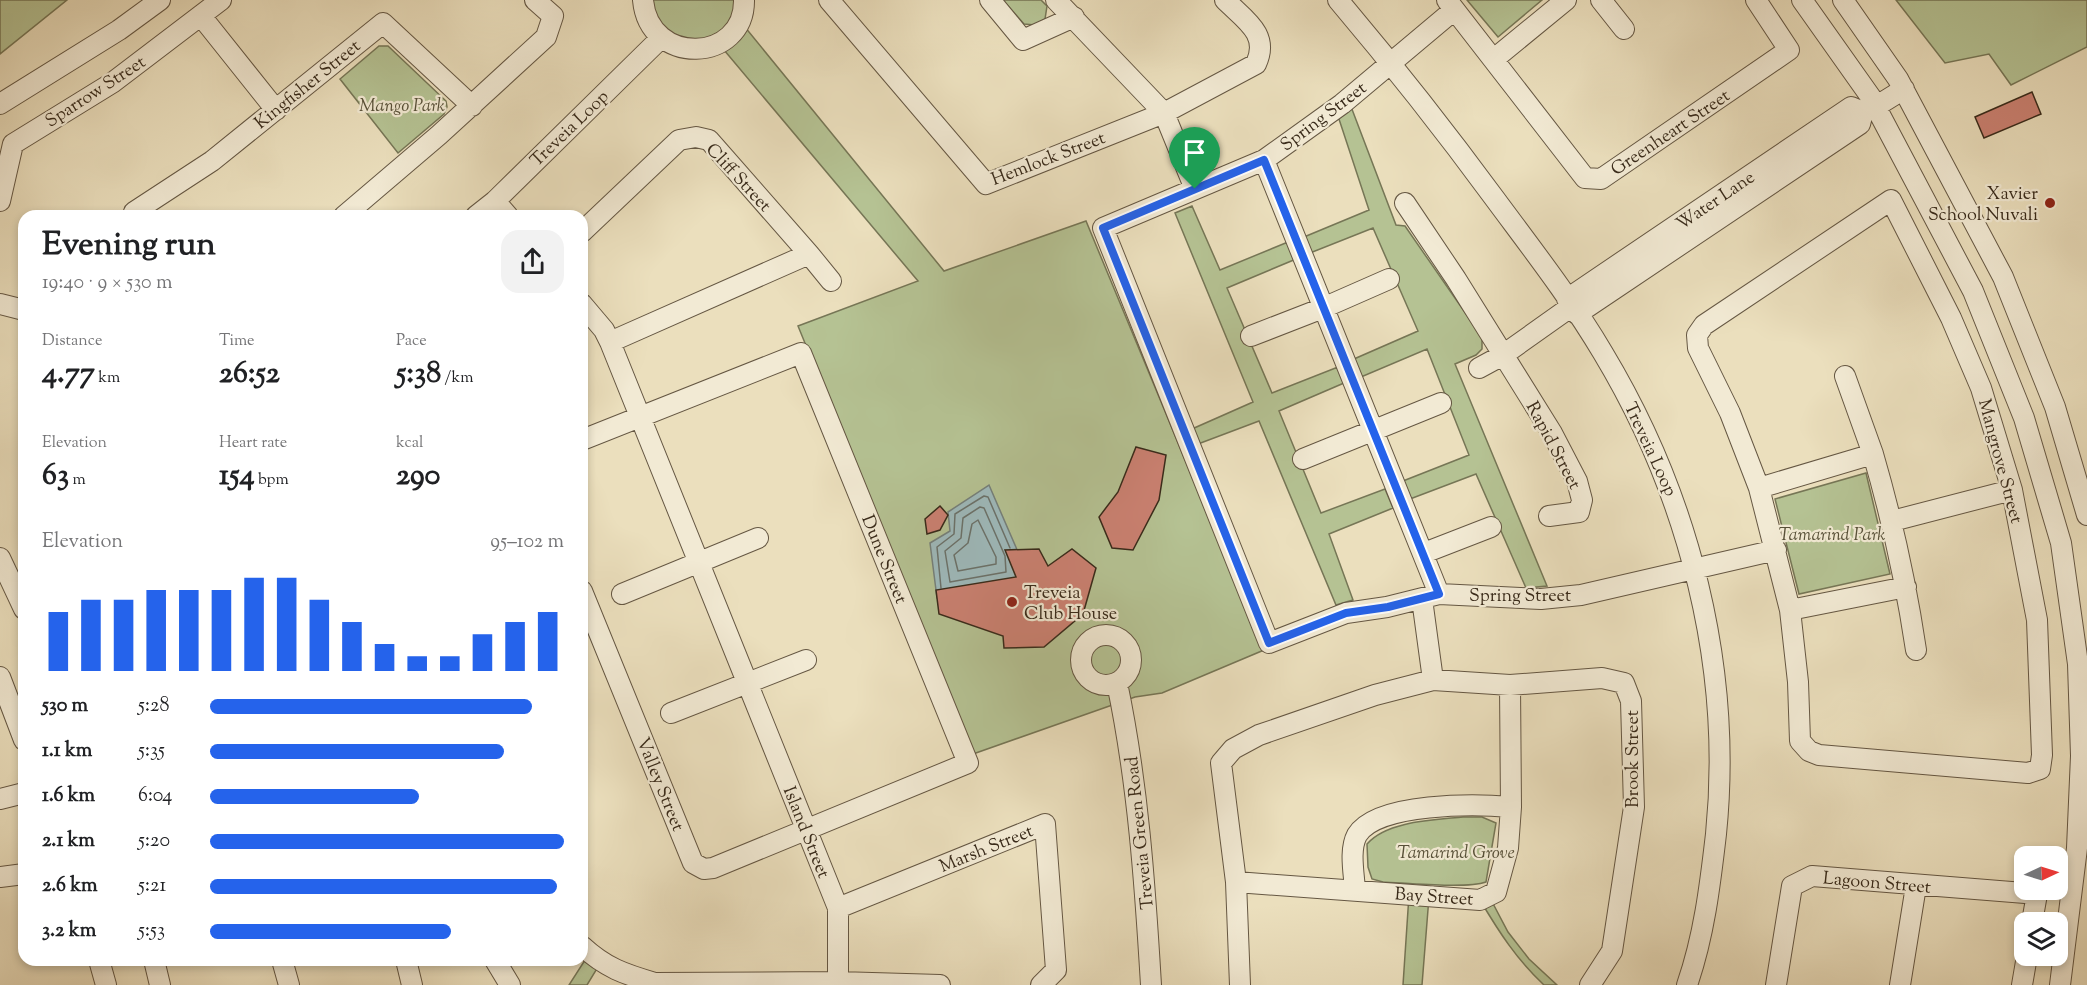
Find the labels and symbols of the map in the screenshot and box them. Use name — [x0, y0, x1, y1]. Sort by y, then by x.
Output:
street label: Kingfisher Street — [250, 35, 367, 137]
street label: Sparrow Street — [41, 50, 152, 135]
street label: Spring Street — [1276, 76, 1373, 159]
street label: Greenheart Street — [1606, 84, 1736, 183]
street label: Treveia Loop — [525, 85, 616, 174]
park label: Mango Park — [359, 94, 445, 120]
street label: Hemlock Street — [988, 126, 1110, 194]
pin — [1169, 127, 1220, 189]
street label: Cliff Street — [699, 138, 776, 219]
street label: Water Lane — [1671, 166, 1761, 238]
place label: Xavier School Nuvali — [1928, 182, 2038, 229]
marker: Xavier School Nuvali — [2043, 196, 2057, 210]
street label: Mangrove Street — [1970, 396, 2028, 527]
street label: Rapid Street — [1518, 397, 1586, 495]
street label: Treveia Loop — [1616, 399, 1682, 501]
street label: Dune Street — [854, 511, 913, 608]
park label: Tamarind Park — [1778, 523, 1886, 549]
place label: Treveia Club House — [1024, 581, 1117, 628]
street label: Spring Street — [1469, 584, 1571, 610]
marker: Treveia Club House — [1005, 595, 1019, 609]
street label: Brook Street — [1621, 710, 1647, 808]
street label: Valley Street — [629, 734, 690, 836]
street label: Treveia Green Road — [1120, 755, 1162, 911]
street label: Island Street — [775, 783, 835, 883]
street label: Marsh Street — [936, 819, 1038, 881]
park label: Tamarind Grove — [1397, 841, 1515, 867]
north arrow — [2014, 846, 2068, 900]
street label: Lagoon Street — [1822, 866, 1932, 902]
street label: Bay Street — [1394, 882, 1474, 914]

